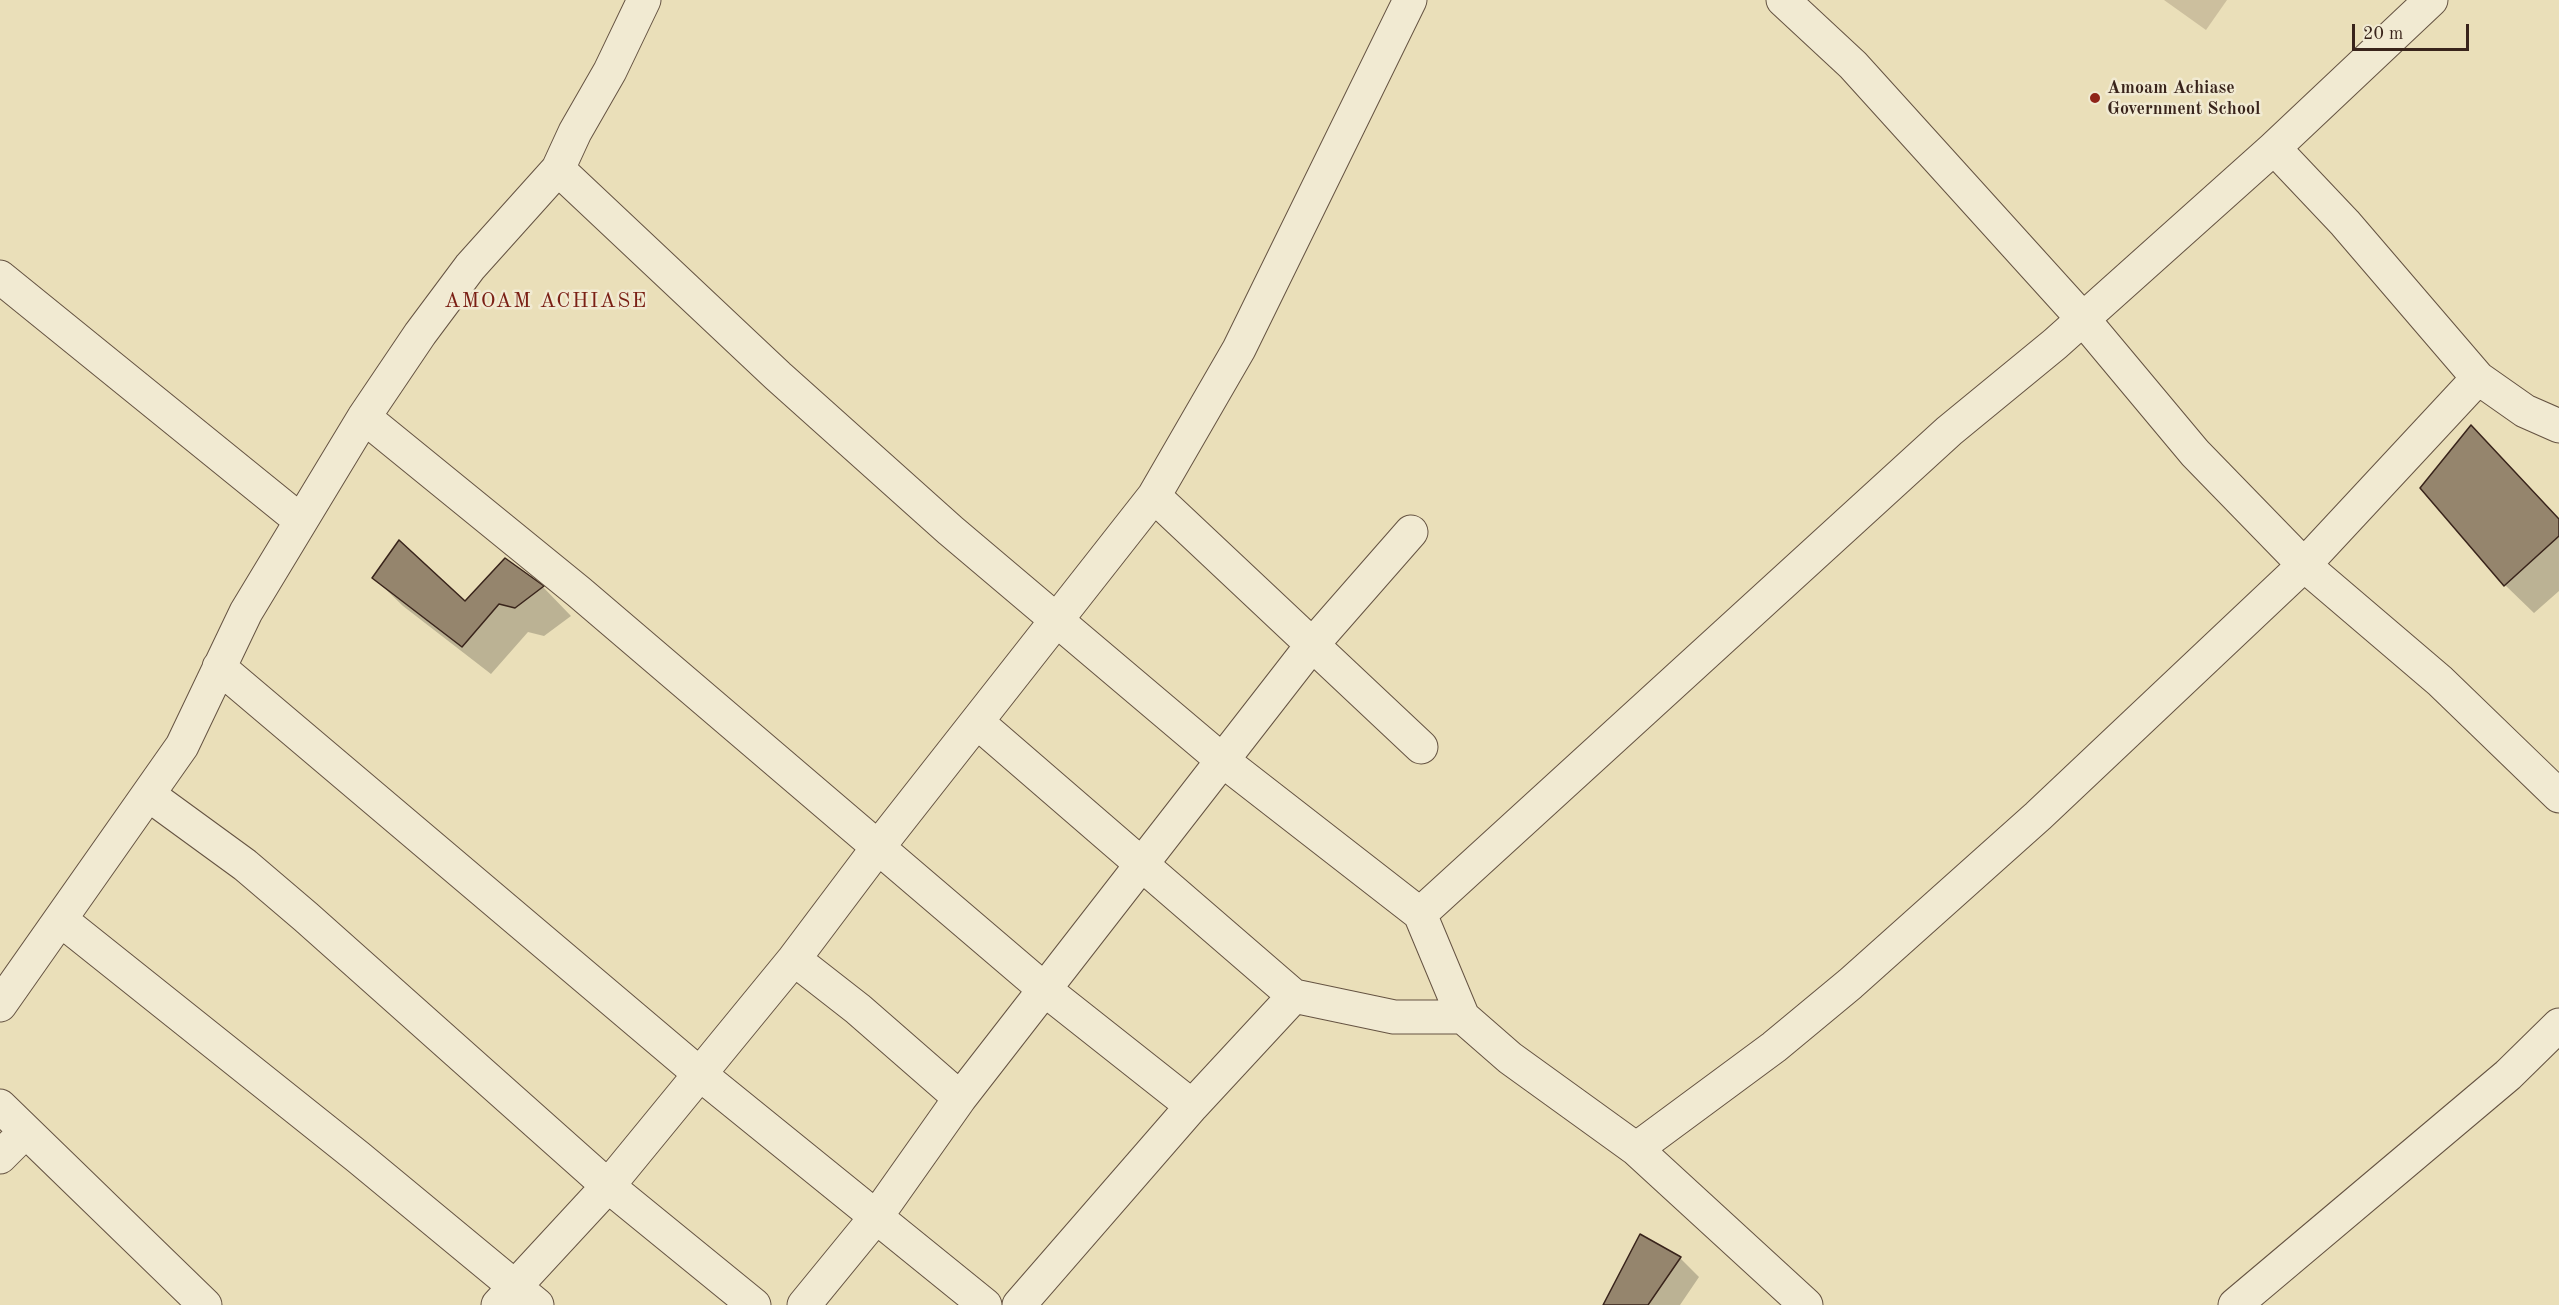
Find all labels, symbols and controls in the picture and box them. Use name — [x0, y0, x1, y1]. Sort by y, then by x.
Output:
scale bar — [2355, 12, 2472, 50]
text: 20 m — [2363, 25, 2403, 43]
place label: Amoam Achiase Government School — [2107, 77, 2261, 119]
marker: Amoam Achiase Government School — [2088, 91, 2102, 105]
district label: AMOAM ACHIASE — [444, 288, 648, 314]

